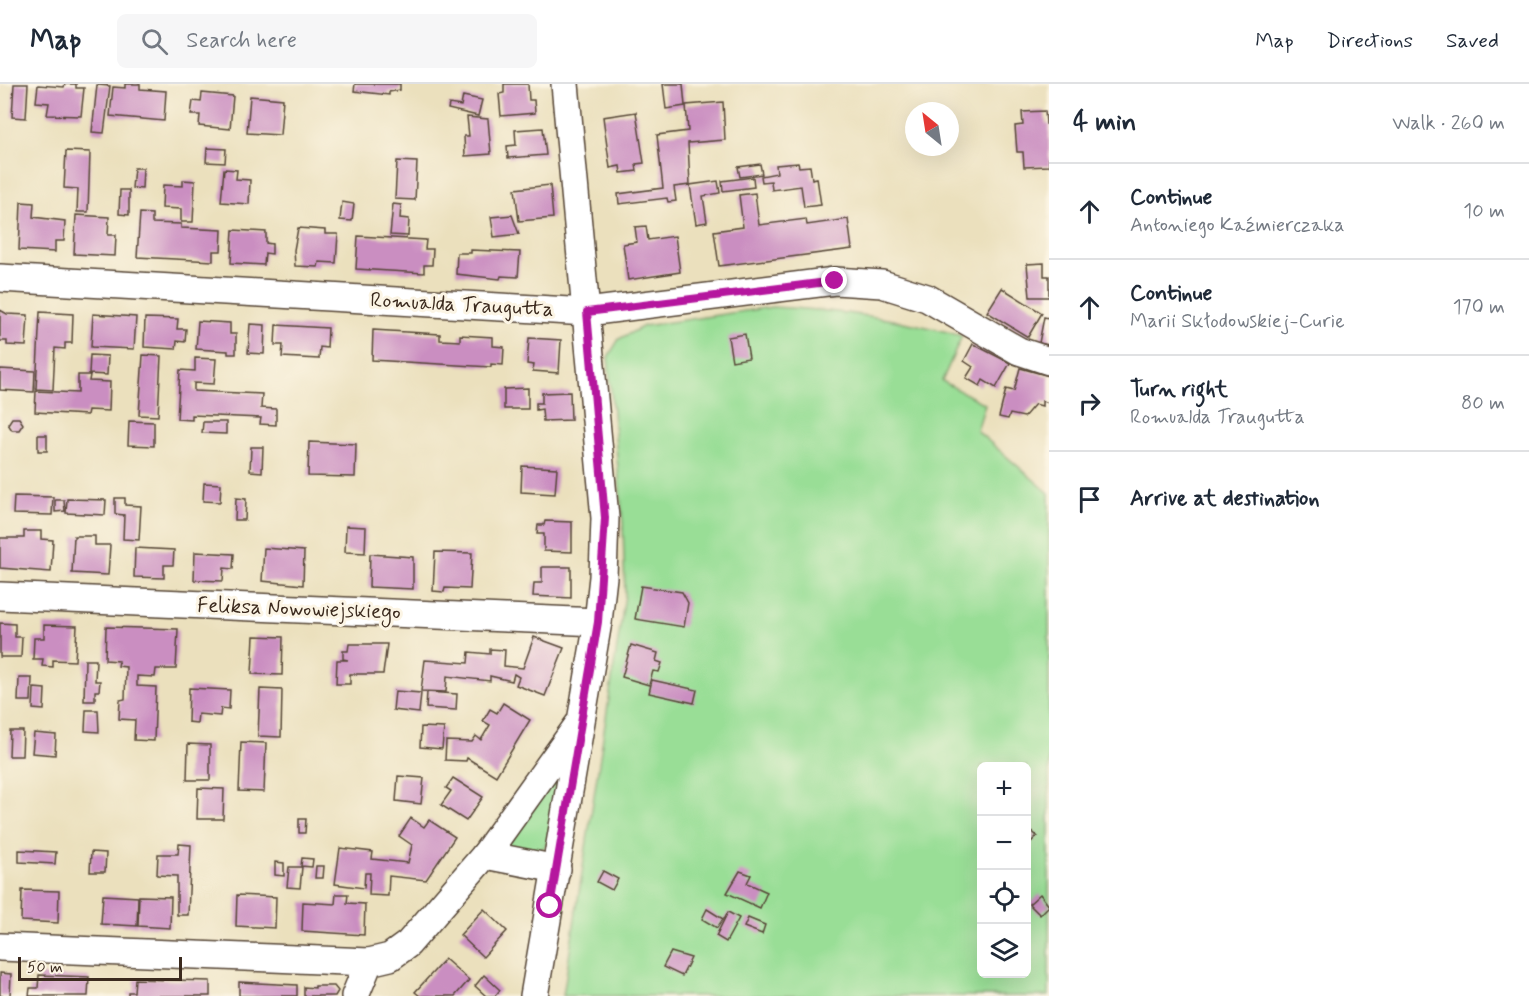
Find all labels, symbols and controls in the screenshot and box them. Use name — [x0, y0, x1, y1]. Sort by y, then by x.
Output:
search box — [117, 14, 537, 68]
text: Map — [30, 23, 81, 60]
icon: search — [138, 25, 171, 58]
text: Search here — [186, 27, 297, 55]
text: Map — [1255, 27, 1294, 55]
text: Directions — [1327, 27, 1413, 55]
text: Saved — [1446, 27, 1499, 55]
north arrow — [905, 102, 959, 156]
text: 4 min — [1073, 106, 1136, 140]
text: Walk · 260 m — [1392, 110, 1505, 137]
text: Continue — [1130, 184, 1212, 212]
icon: ahead — [1073, 195, 1106, 228]
text: 10 m — [1463, 198, 1505, 225]
text: Antoniego Kaźmierczaka — [1130, 212, 1345, 239]
route end — [821, 267, 847, 293]
text: Continue — [1130, 280, 1212, 308]
street label: Romualda Traugutta — [370, 286, 554, 324]
icon: ahead — [1073, 291, 1106, 324]
text: 170 m — [1453, 294, 1505, 321]
text: Marii Skłodowskiej-Curie — [1130, 308, 1345, 335]
text: Turn right — [1130, 376, 1228, 404]
icon: right — [1073, 387, 1106, 420]
text: 80 m — [1461, 390, 1505, 417]
text: Romualda Traugutta — [1130, 404, 1305, 431]
icon: arrive — [1073, 483, 1106, 516]
text: Arrive at destination — [1130, 485, 1320, 513]
street label: Feliksa Nowowiejskiego — [197, 591, 401, 628]
map controls — [977, 762, 1031, 978]
button: + — [977, 762, 1031, 816]
button: − — [977, 816, 1031, 870]
button: locate — [977, 870, 1031, 924]
route start — [536, 892, 562, 918]
button: layers — [977, 924, 1031, 978]
scale bar — [18, 954, 182, 982]
text: 50 m — [27, 957, 63, 978]

